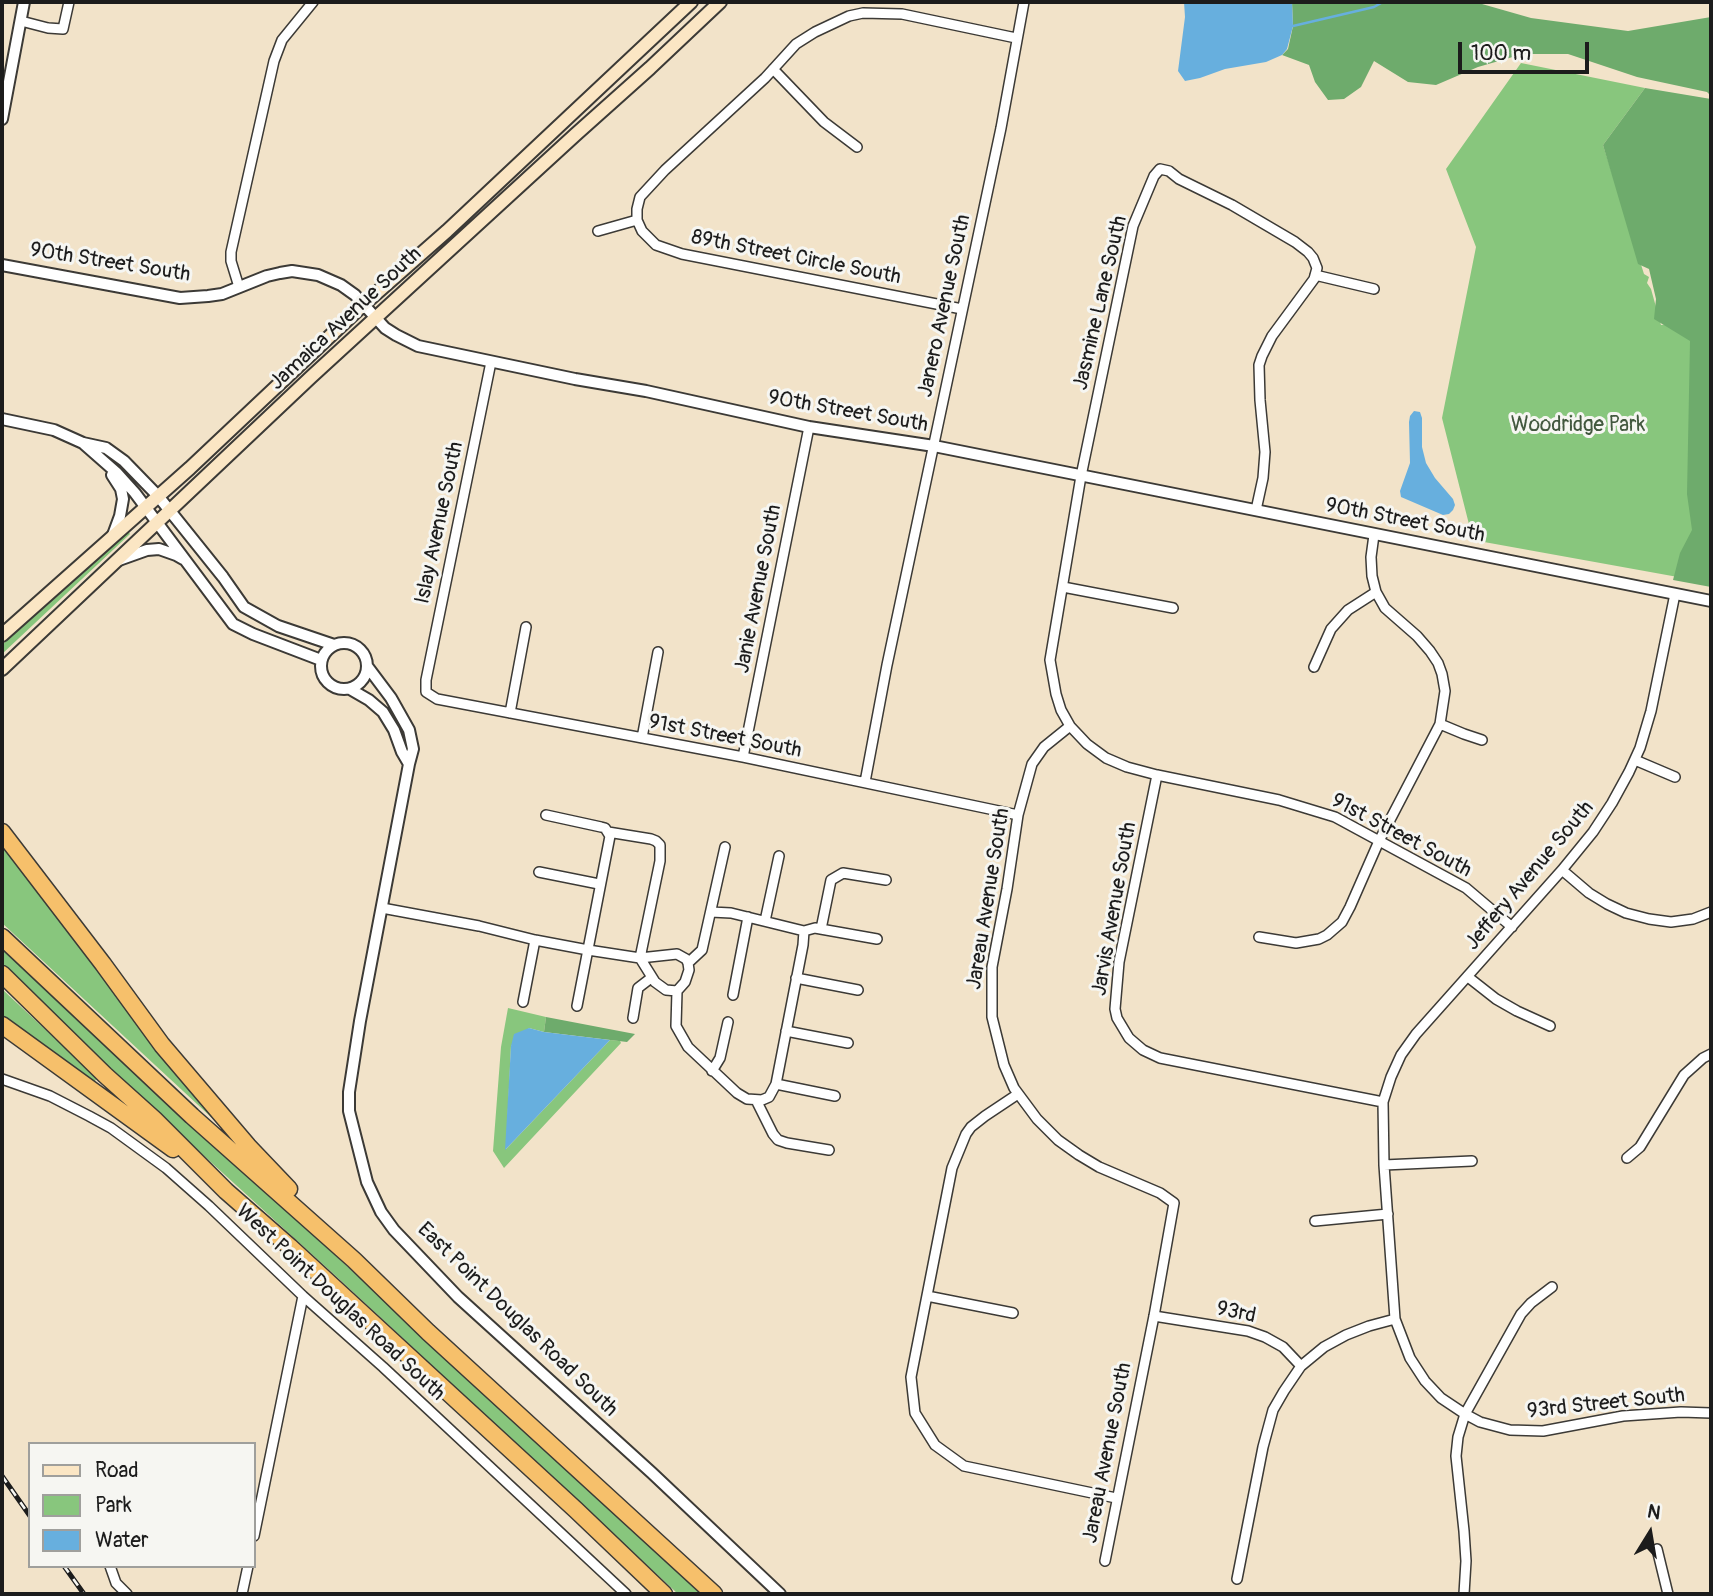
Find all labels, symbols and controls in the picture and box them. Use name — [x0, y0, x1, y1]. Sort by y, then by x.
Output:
scale bar — [1461, 28, 1592, 72]
text: 100 m — [1471, 40, 1531, 67]
street label: Janero Avenue South — [913, 212, 977, 400]
street label: Jasmine Lane South — [1069, 213, 1133, 393]
street label: 89th Street Circle South — [689, 225, 903, 291]
street label: 90th Street South — [28, 238, 192, 288]
street label: Jamaica Avenue South — [265, 242, 427, 396]
street label: 90th Street South — [766, 386, 930, 438]
park label: Woodridge Park — [1511, 413, 1645, 439]
street label: Islay Avenue South — [411, 440, 469, 606]
street label: 90th Street South — [1323, 493, 1487, 549]
street label: Janie Avenue South — [730, 503, 788, 675]
street label: 91st Street South — [646, 710, 804, 764]
street label: 91st Street South — [1327, 788, 1475, 884]
street label: Jeffery Avenue South — [1460, 796, 1600, 956]
street label: Jareau Avenue South — [962, 807, 1016, 991]
street label: Jarvis Avenue South — [1087, 820, 1143, 998]
street label: West Point Douglas Road South — [230, 1199, 450, 1407]
street label: East Point Douglas Road South — [412, 1218, 622, 1422]
street label: 93rd — [1214, 1297, 1258, 1329]
street label: Jareau Avenue South — [1078, 1361, 1138, 1545]
street label: 93rd Street South — [1526, 1383, 1686, 1425]
legend — [28, 1442, 256, 1568]
text: Road — [95, 1457, 139, 1484]
text: Park — [95, 1492, 132, 1519]
north arrow — [1615, 1498, 1685, 1568]
text: N — [1645, 1499, 1663, 1525]
text: Water — [95, 1527, 148, 1554]

